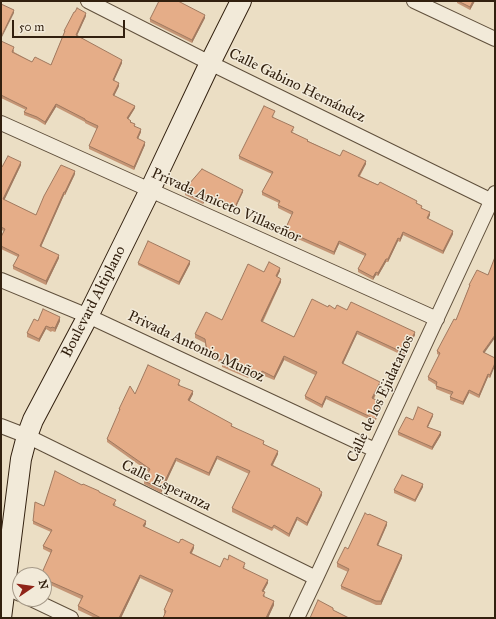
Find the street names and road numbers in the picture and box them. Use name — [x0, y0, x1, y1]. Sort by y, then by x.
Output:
street label: Calle Gabino Hernández — [226, 45, 368, 127]
street label: Privada Aniceto Villaseñor — [148, 165, 304, 247]
street label: Boulevard Altiplano — [58, 243, 130, 361]
street label: Privada Antonio Muñoz — [125, 307, 267, 387]
street label: Calle de los Ejidatarios — [344, 333, 418, 465]
street label: Calle Esperanza — [118, 457, 214, 515]

